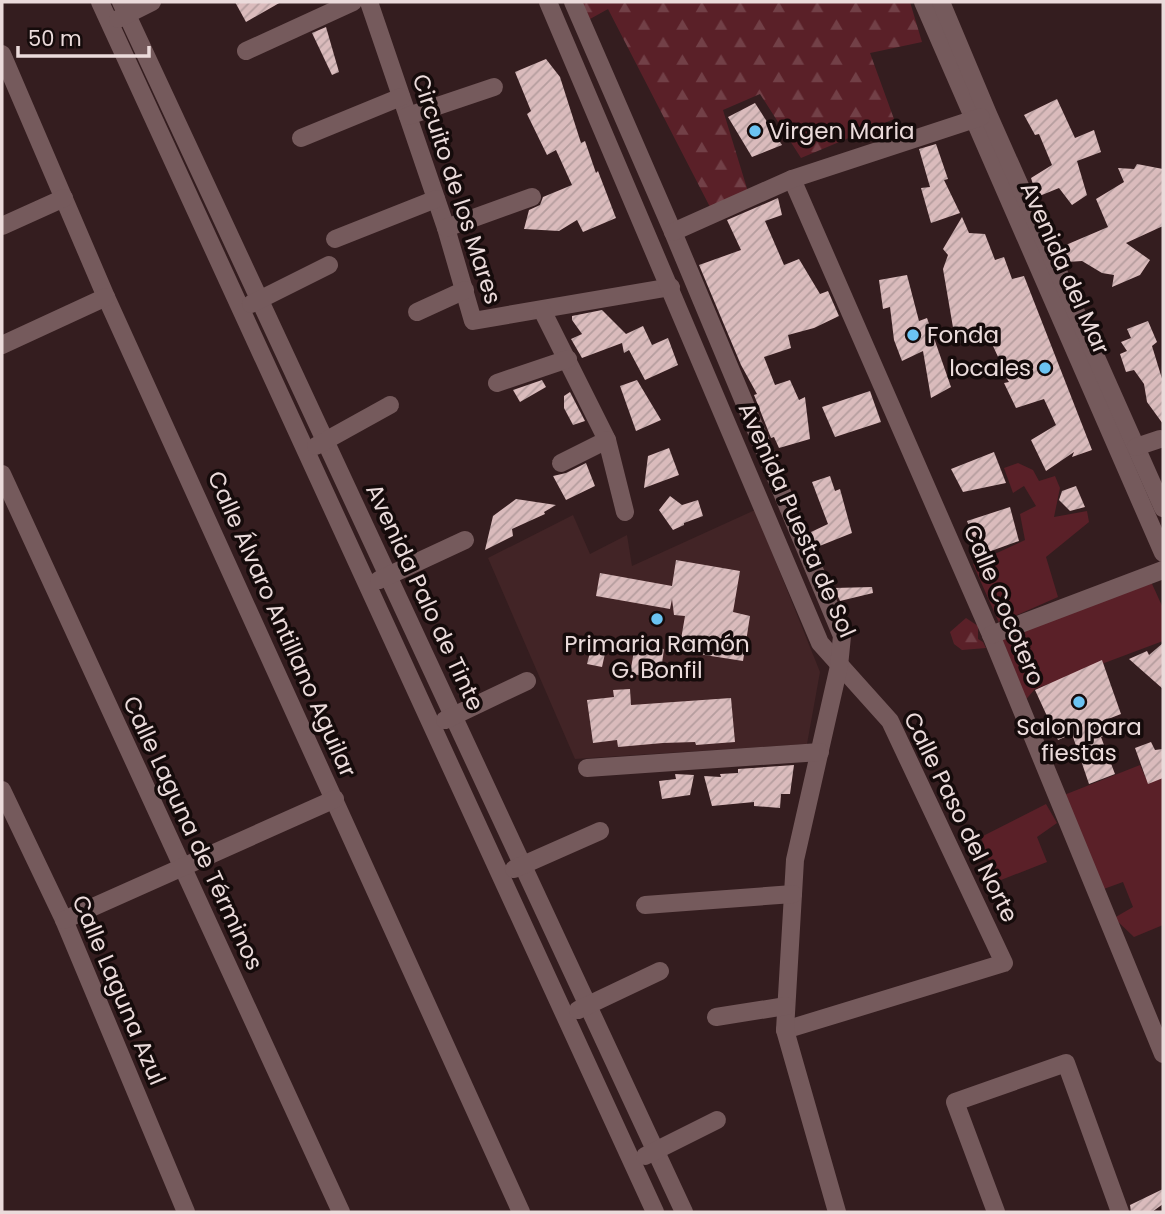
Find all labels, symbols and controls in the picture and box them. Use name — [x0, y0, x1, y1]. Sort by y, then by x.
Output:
scale bar — [18, 14, 149, 58]
text: 50 m — [28, 24, 82, 53]
street label: Circuito de los Mares — [405, 70, 509, 308]
place label: Virgen Maria — [769, 115, 915, 147]
marker: Virgen Maria — [747, 123, 763, 139]
street label: Avenida del Mar — [1013, 177, 1117, 359]
place label: Fonda — [927, 319, 999, 351]
marker: Fonda — [905, 327, 921, 343]
place label: locales — [949, 352, 1031, 384]
marker: locales — [1037, 360, 1053, 376]
street label: Avenida Puesta de Sol — [731, 397, 863, 643]
street label: Calle Álvaro Antillano Aguilar — [200, 466, 364, 782]
street label: Avenida Palo de Tinte — [358, 478, 492, 716]
street label: Calle Cocotero — [956, 520, 1052, 690]
marker: Primaria Ramón G. Bonfil — [649, 611, 665, 627]
place label: Primaria Ramón G. Bonfil — [564, 628, 750, 686]
street label: Calle Laguna de Términos — [115, 691, 271, 975]
marker: Salon para fiestas — [1071, 694, 1087, 710]
street label: Calle Paso del Norte — [896, 706, 1026, 928]
place label: Salon para fiestas — [1016, 711, 1142, 769]
street label: Calle Laguna Azul — [65, 890, 173, 1090]

